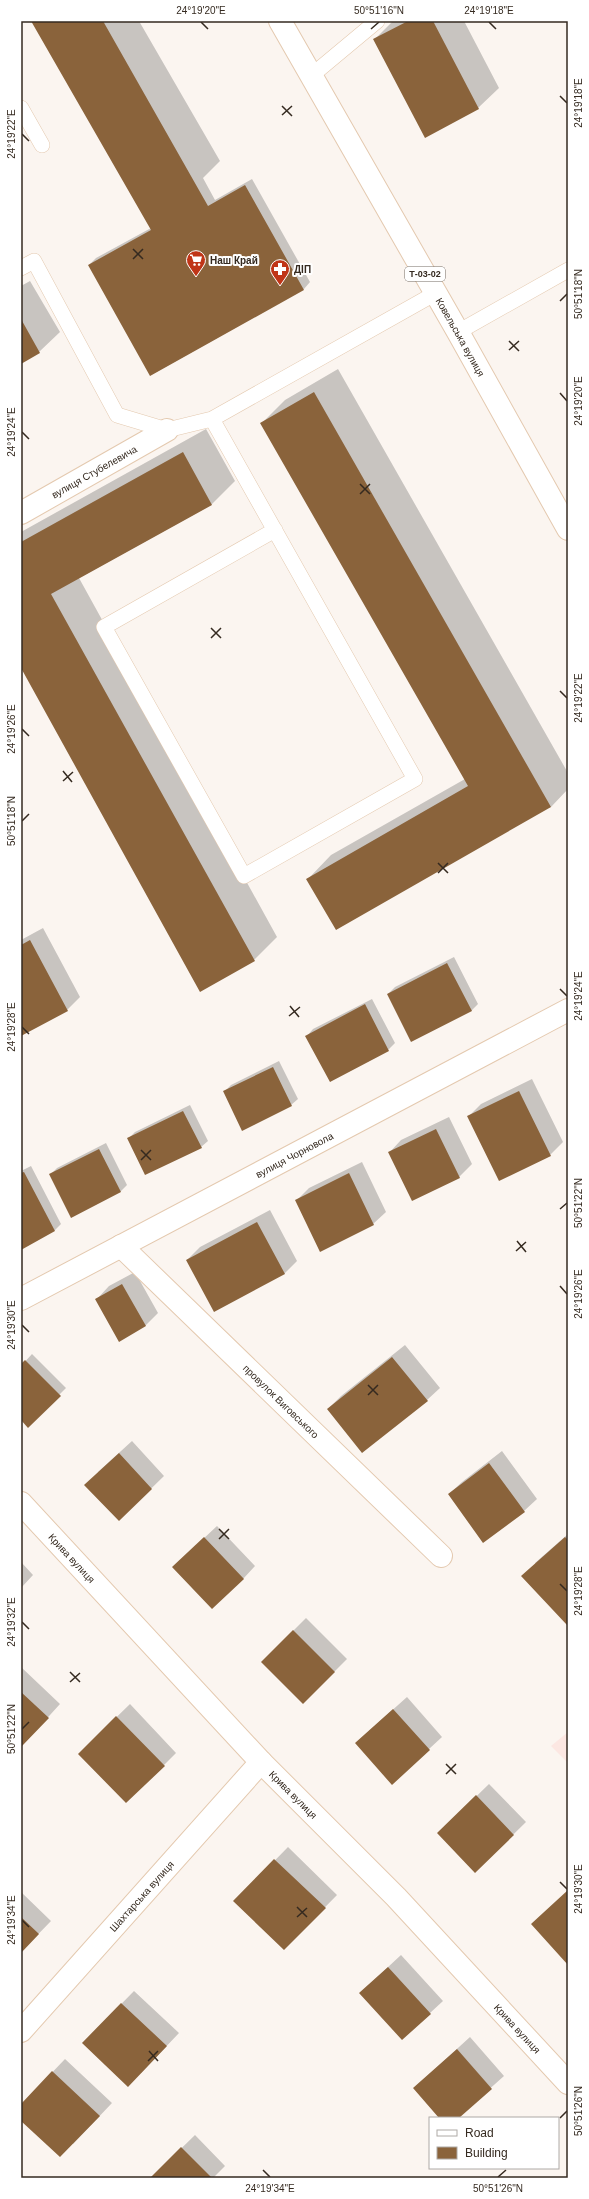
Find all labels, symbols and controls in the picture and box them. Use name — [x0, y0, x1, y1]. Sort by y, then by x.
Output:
text: 24°19'20"E — [176, 5, 226, 16]
text: 50°51'16"N — [354, 5, 404, 16]
text: 24°19'18"E — [464, 5, 514, 16]
text: 24°19'18"E — [573, 78, 584, 128]
text: 24°19'22"E — [6, 109, 17, 159]
supermarket icon: Наш Край — [185, 249, 207, 277]
place label: Наш Край — [210, 255, 258, 266]
pharmacy icon: ДІП — [269, 258, 291, 286]
place label: ДІП — [294, 264, 311, 275]
road number: Т-03-02 — [405, 267, 445, 281]
text: 50°51'18"N — [573, 269, 584, 319]
street label: Ковельська вулиця — [434, 296, 487, 378]
text: 24°19'20"E — [573, 376, 584, 426]
text: 24°19'24"E — [6, 407, 17, 457]
street label: вулиця Стубелевича — [49, 443, 139, 500]
text: 24°19'22"E — [573, 673, 584, 723]
text: 24°19'26"E — [6, 704, 17, 754]
text: 50°51'18"N — [6, 796, 17, 846]
text: 24°19'24"E — [573, 971, 584, 1021]
text: 24°19'28"E — [6, 1002, 17, 1052]
street label: вулиця Чорновола — [254, 1129, 335, 1180]
text: 50°51'22"N — [573, 1178, 584, 1228]
text: 24°19'26"E — [573, 1269, 584, 1319]
text: 24°19'30"E — [6, 1300, 17, 1350]
street label: провулок Виговського — [241, 1362, 322, 1441]
street label: Крива вулиця — [47, 1531, 97, 1585]
text: 24°19'28"E — [573, 1566, 584, 1616]
text: 24°19'32"E — [6, 1597, 17, 1647]
text: 50°51'22"N — [6, 1704, 17, 1754]
street label: Крива вулиця — [267, 1768, 320, 1821]
street label: Шахтарська вулиця — [107, 1858, 176, 1934]
text: 24°19'30"E — [573, 1864, 584, 1914]
text: 24°19'34"E — [6, 1895, 17, 1945]
street label: Крива вулиця — [492, 2002, 543, 2055]
text: 50°51'26"N — [573, 2086, 584, 2136]
legend — [429, 2117, 559, 2169]
text: Road — [465, 2126, 494, 2140]
text: Building — [465, 2146, 508, 2160]
text: 24°19'34"E — [245, 2183, 295, 2194]
text: 50°51'26"N — [473, 2183, 523, 2194]

